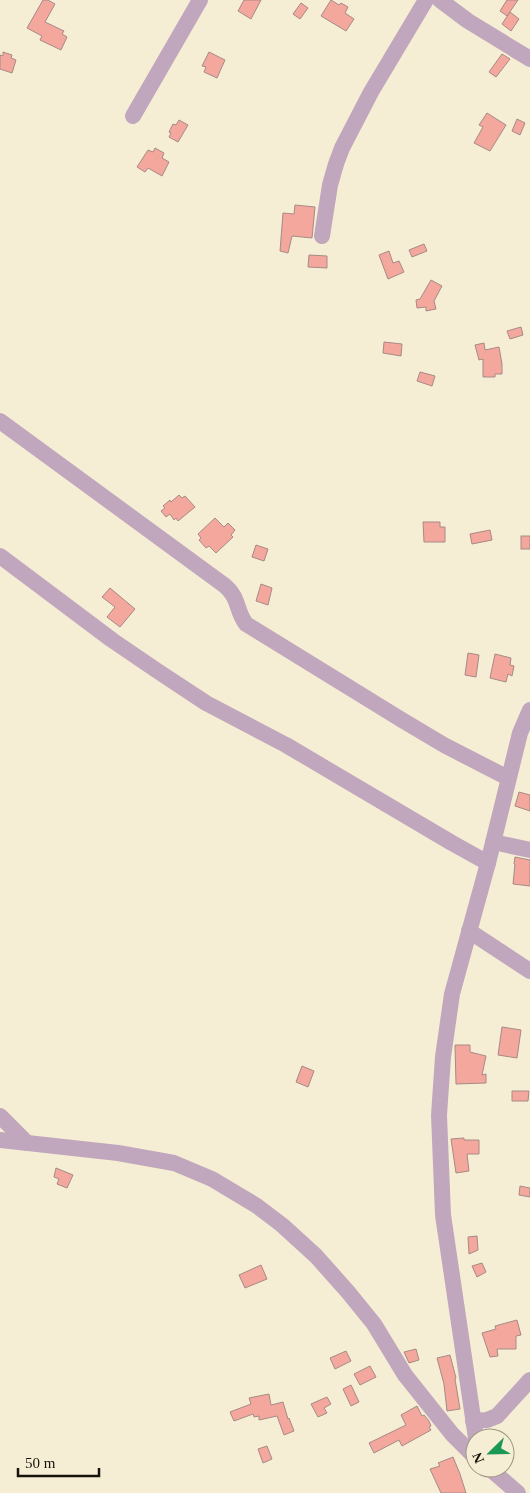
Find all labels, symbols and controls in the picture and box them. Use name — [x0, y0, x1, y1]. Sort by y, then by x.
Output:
north arrow — [465, 1428, 515, 1478]
scale bar — [18, 1446, 99, 1478]
text: N — [470, 1450, 487, 1465]
text: 50 m — [25, 1455, 56, 1471]

